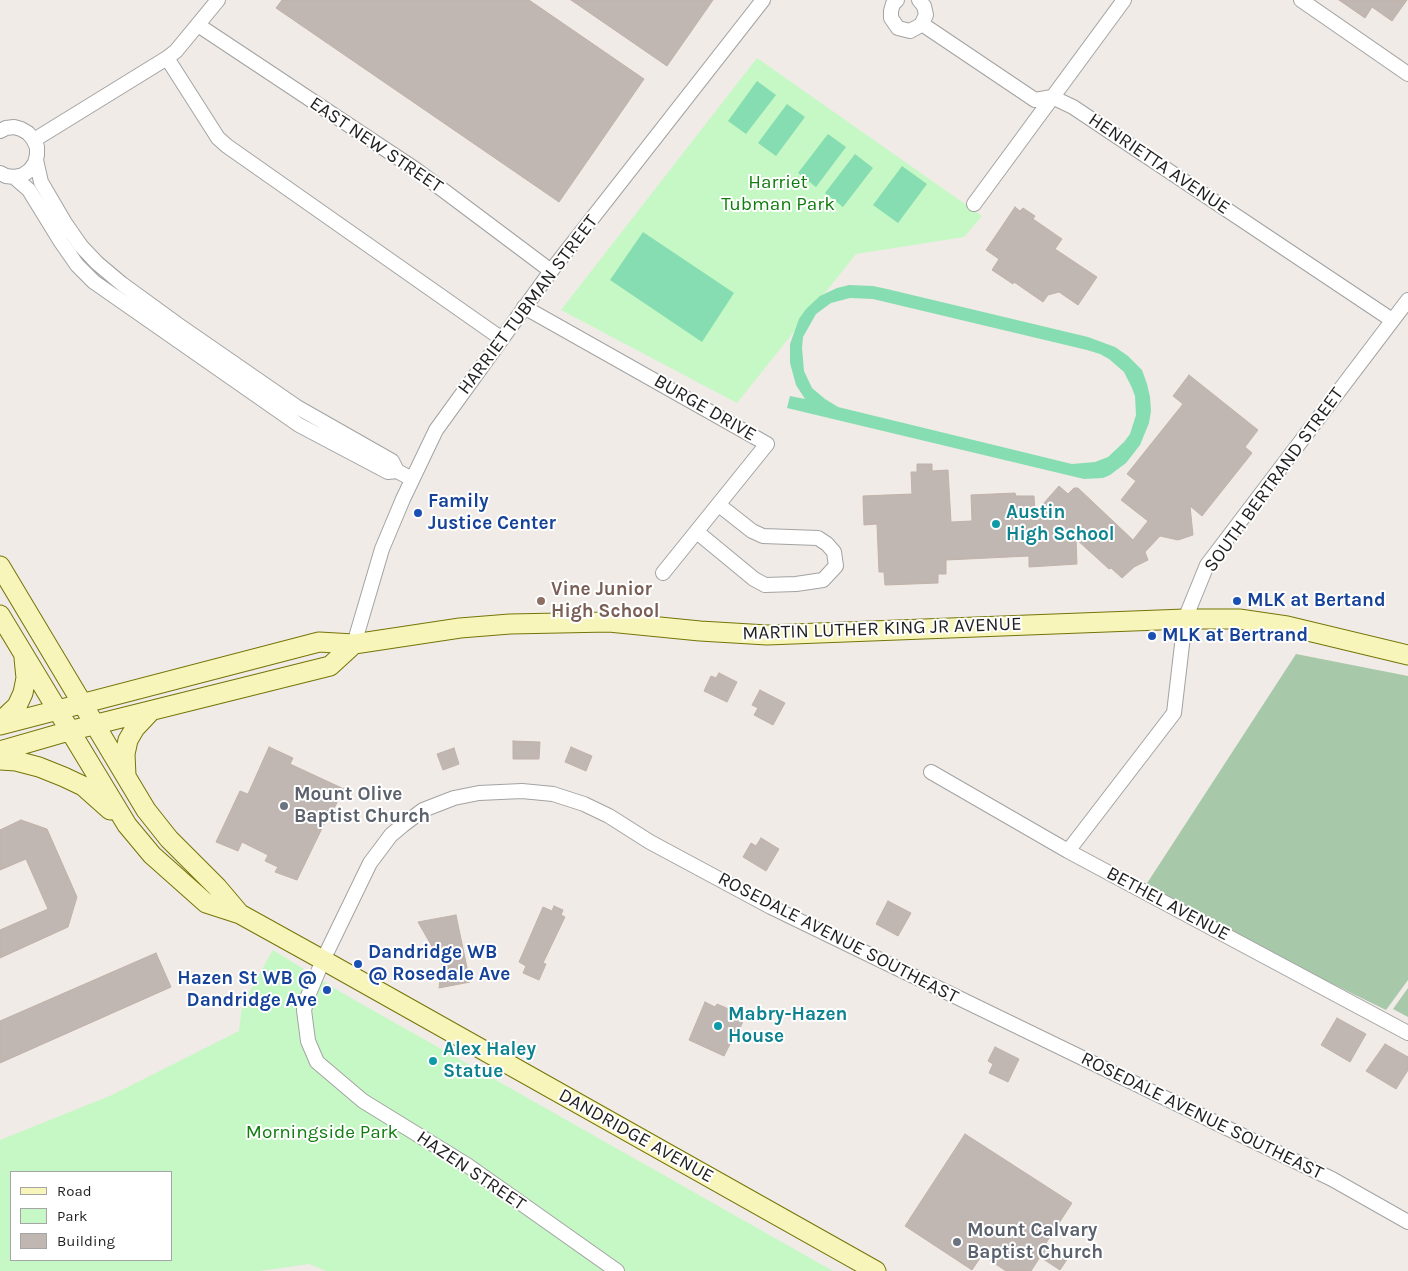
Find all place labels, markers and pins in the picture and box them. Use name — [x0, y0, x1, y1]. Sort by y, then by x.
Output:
place label: Family Justice Center — [428, 491, 556, 535]
place label: Austin High School — [1006, 502, 1115, 546]
marker: Family Justice Center — [412, 507, 424, 519]
marker: Austin High School — [990, 518, 1002, 530]
place label: Vine Junior High School — [551, 579, 660, 623]
place label: MLK at Bertand — [1247, 590, 1386, 612]
marker: Vine Junior High School — [535, 595, 547, 607]
marker: MLK at Bertand — [1231, 595, 1243, 607]
place label: MLK at Bertrand — [1162, 625, 1308, 647]
marker: MLK at Bertrand — [1146, 630, 1158, 642]
place label: Mount Olive Baptist Church — [294, 784, 430, 828]
marker: Mount Olive Baptist Church — [278, 800, 290, 812]
place label: Dandridge WB @ Rosedale Ave — [368, 942, 510, 986]
marker: Dandridge WB @ Rosedale Ave — [352, 958, 364, 970]
place label: Hazen St WB @ Dandridge Ave — [177, 968, 317, 1012]
marker: Hazen St WB @ Dandridge Ave — [321, 984, 333, 996]
place label: Mabry-Hazen House — [728, 1004, 847, 1048]
marker: Mabry-Hazen House — [712, 1020, 724, 1032]
place label: Alex Haley Statue — [443, 1039, 536, 1083]
marker: Alex Haley Statue — [427, 1055, 439, 1067]
place label: Mount Calvary Baptist Church — [967, 1220, 1103, 1264]
marker: Mount Calvary Baptist Church — [951, 1236, 963, 1248]

